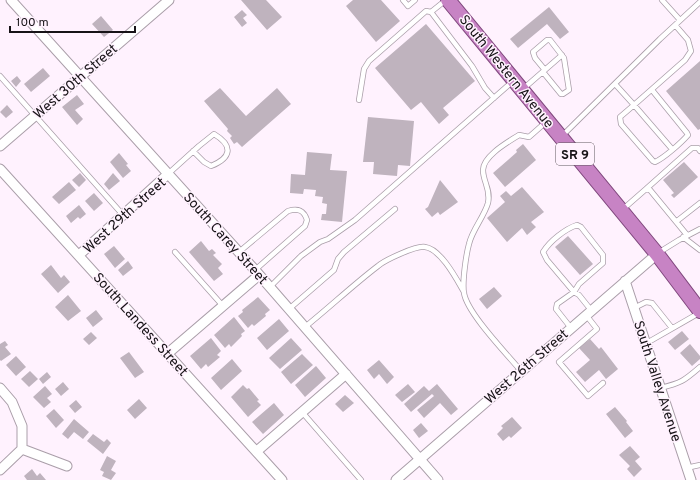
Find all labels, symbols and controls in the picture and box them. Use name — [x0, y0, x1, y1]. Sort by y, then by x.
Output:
scale bar — [10, 8, 135, 34]
street label: South Western Avenue — [455, 12, 557, 132]
text: 100 m — [16, 15, 49, 31]
street label: West 30th Street — [30, 41, 122, 123]
road number: SR 9 — [556, 143, 594, 165]
street label: West 29th Street — [80, 174, 170, 258]
street label: South Carey Street — [179, 189, 271, 289]
street label: South Landess Street — [89, 270, 191, 380]
street label: South Valley Avenue — [629, 319, 684, 444]
street label: West 26th Street — [482, 326, 572, 408]

